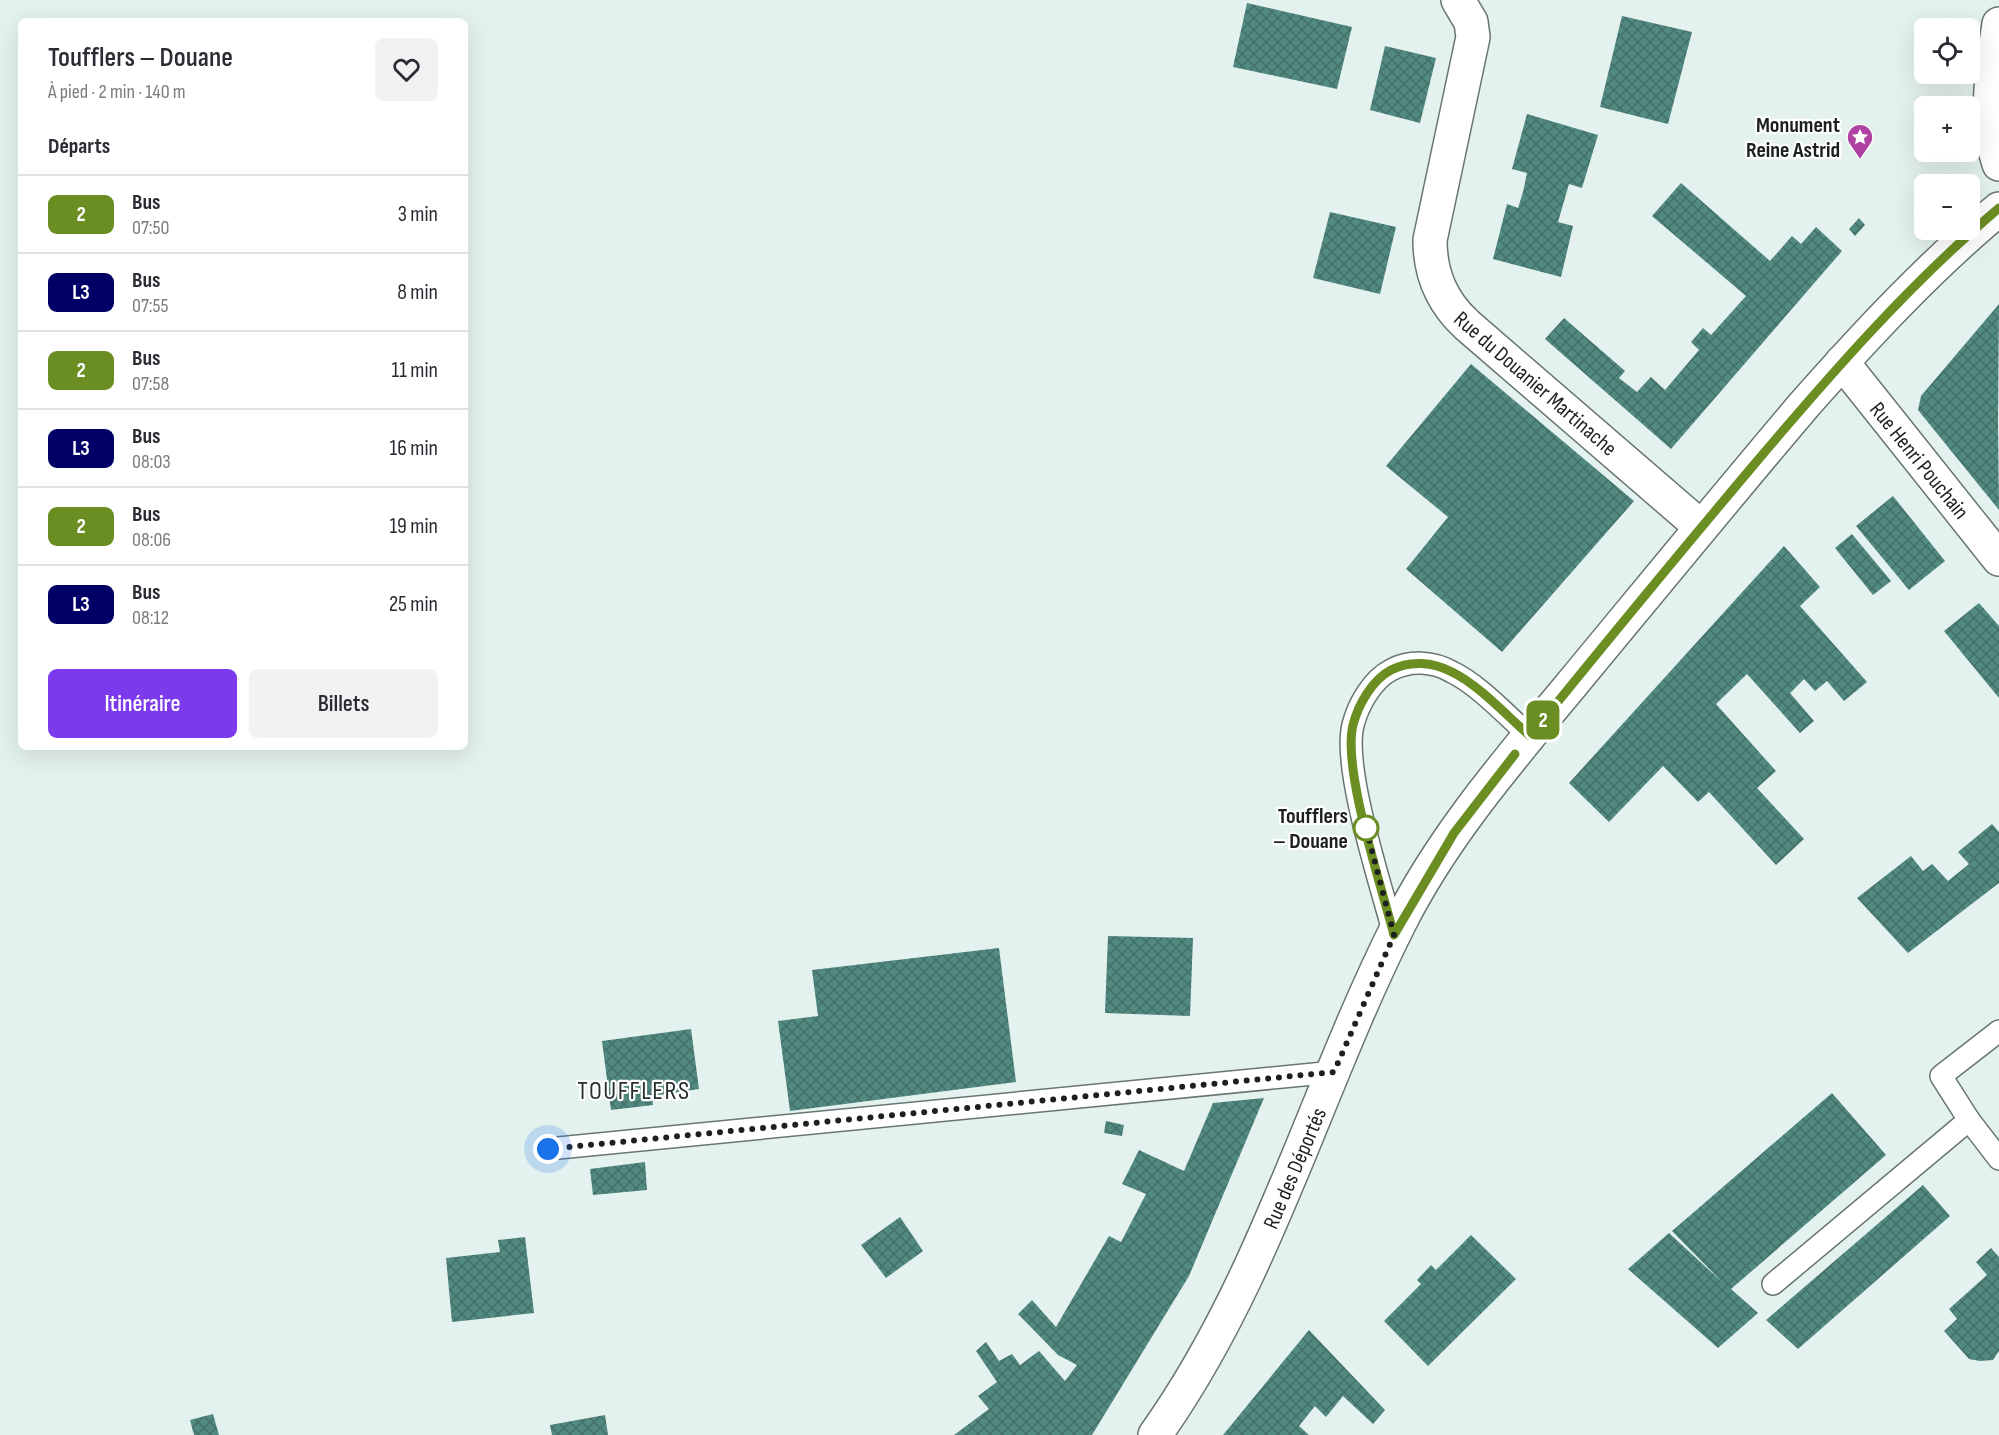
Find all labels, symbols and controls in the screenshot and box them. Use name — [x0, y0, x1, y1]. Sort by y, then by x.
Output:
map controls — [1914, 18, 1980, 240]
button: locate — [1914, 18, 1980, 84]
button: heart — [375, 38, 438, 101]
text: Toufflers – Douane — [48, 41, 233, 74]
text: À pied · 2 min · 140 m — [48, 80, 186, 104]
button: + — [1914, 96, 1980, 162]
place label: Monument Reine Astrid — [1746, 112, 1840, 164]
place icon: Monument Reine Astrid — [1845, 122, 1875, 160]
text: Départs — [48, 133, 110, 160]
button: − — [1914, 174, 1980, 240]
text: Bus — [132, 189, 161, 216]
text: 3 min — [398, 201, 438, 228]
text: 2 — [76, 202, 86, 227]
text: 07:50 — [132, 216, 169, 240]
text: Bus — [132, 267, 161, 294]
text: 8 min — [397, 279, 438, 306]
text: L3 — [72, 280, 90, 305]
text: 07:55 — [132, 294, 169, 318]
street label: Rue du Douanier Martinache — [1448, 306, 1622, 462]
text: Bus — [132, 345, 161, 372]
text: 11 min — [391, 357, 438, 384]
text: 2 — [76, 358, 86, 383]
text: 07:58 — [132, 372, 169, 396]
street label: Rue Henri Pouchain — [1863, 397, 1974, 525]
text: Bus — [132, 423, 161, 450]
text: 16 min — [390, 435, 438, 462]
text: L3 — [72, 436, 90, 461]
text: 08:03 — [132, 450, 171, 474]
text: Bus — [132, 501, 161, 528]
text: 19 min — [389, 513, 438, 540]
text: 2 — [76, 514, 86, 539]
text: 08:06 — [132, 528, 171, 552]
text: Bus — [132, 579, 161, 606]
text: 25 min — [389, 591, 438, 618]
text: L3 — [72, 592, 90, 617]
text: 08:12 — [132, 606, 169, 630]
button: Itinéraire — [48, 669, 237, 738]
button: Billets — [249, 669, 438, 738]
line badge: 2 — [1524, 700, 1562, 740]
text: 2 — [1538, 708, 1548, 733]
place label: Toufflers – Douane — [1273, 803, 1348, 855]
marker: Toufflers – Douane — [1353, 815, 1379, 841]
district label: TOUFFLERS — [577, 1076, 691, 1107]
street label: Rue des Déportés — [1258, 1104, 1333, 1233]
your location — [533, 1134, 563, 1164]

